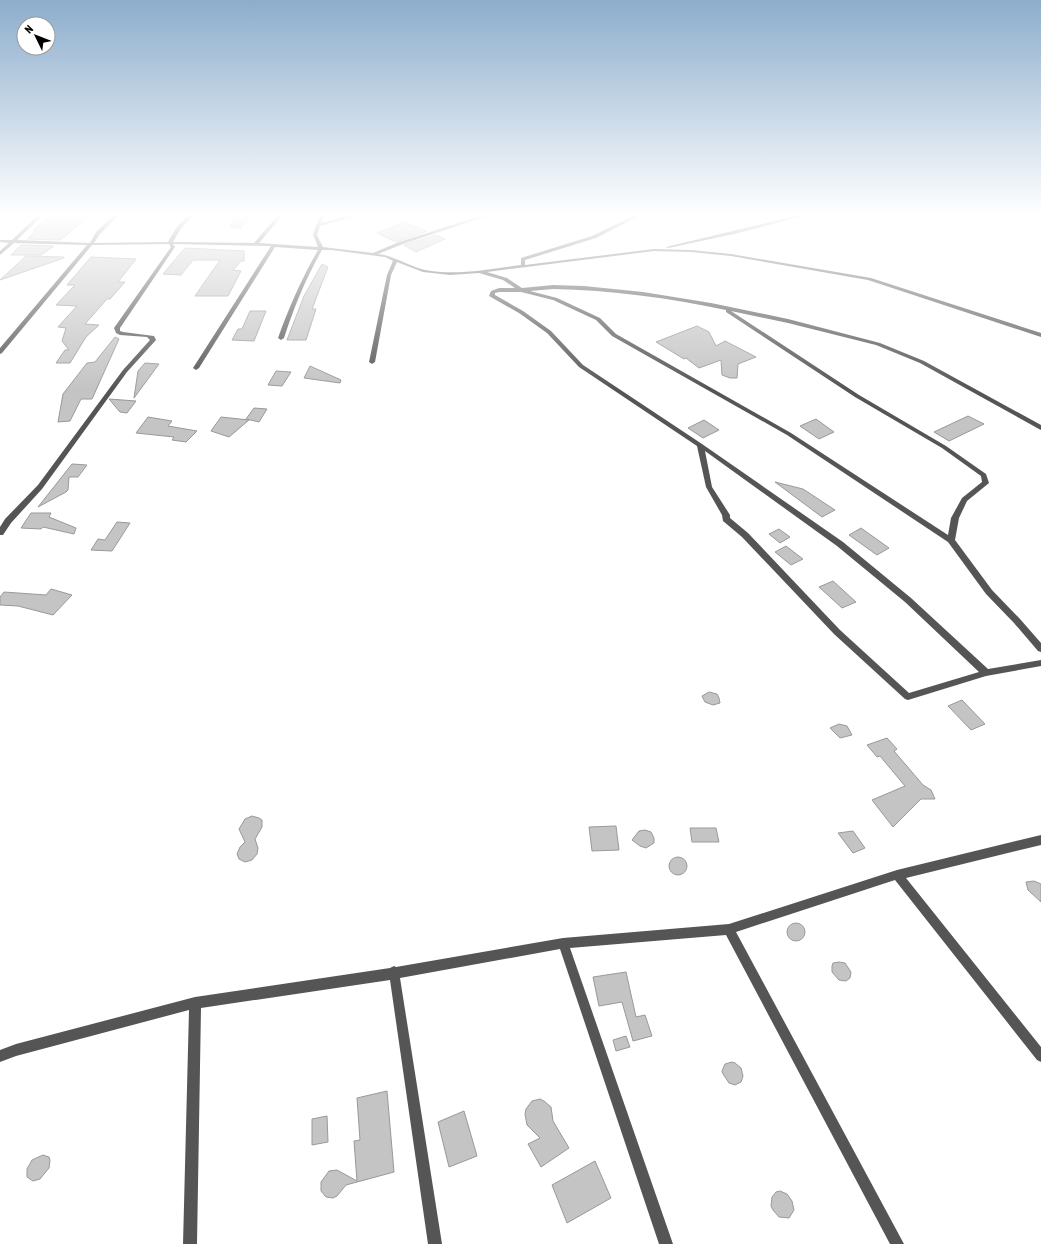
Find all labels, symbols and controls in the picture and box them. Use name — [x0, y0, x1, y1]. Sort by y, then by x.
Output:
north arrow — [16, 16, 56, 56]
text: N — [22, 23, 35, 36]

